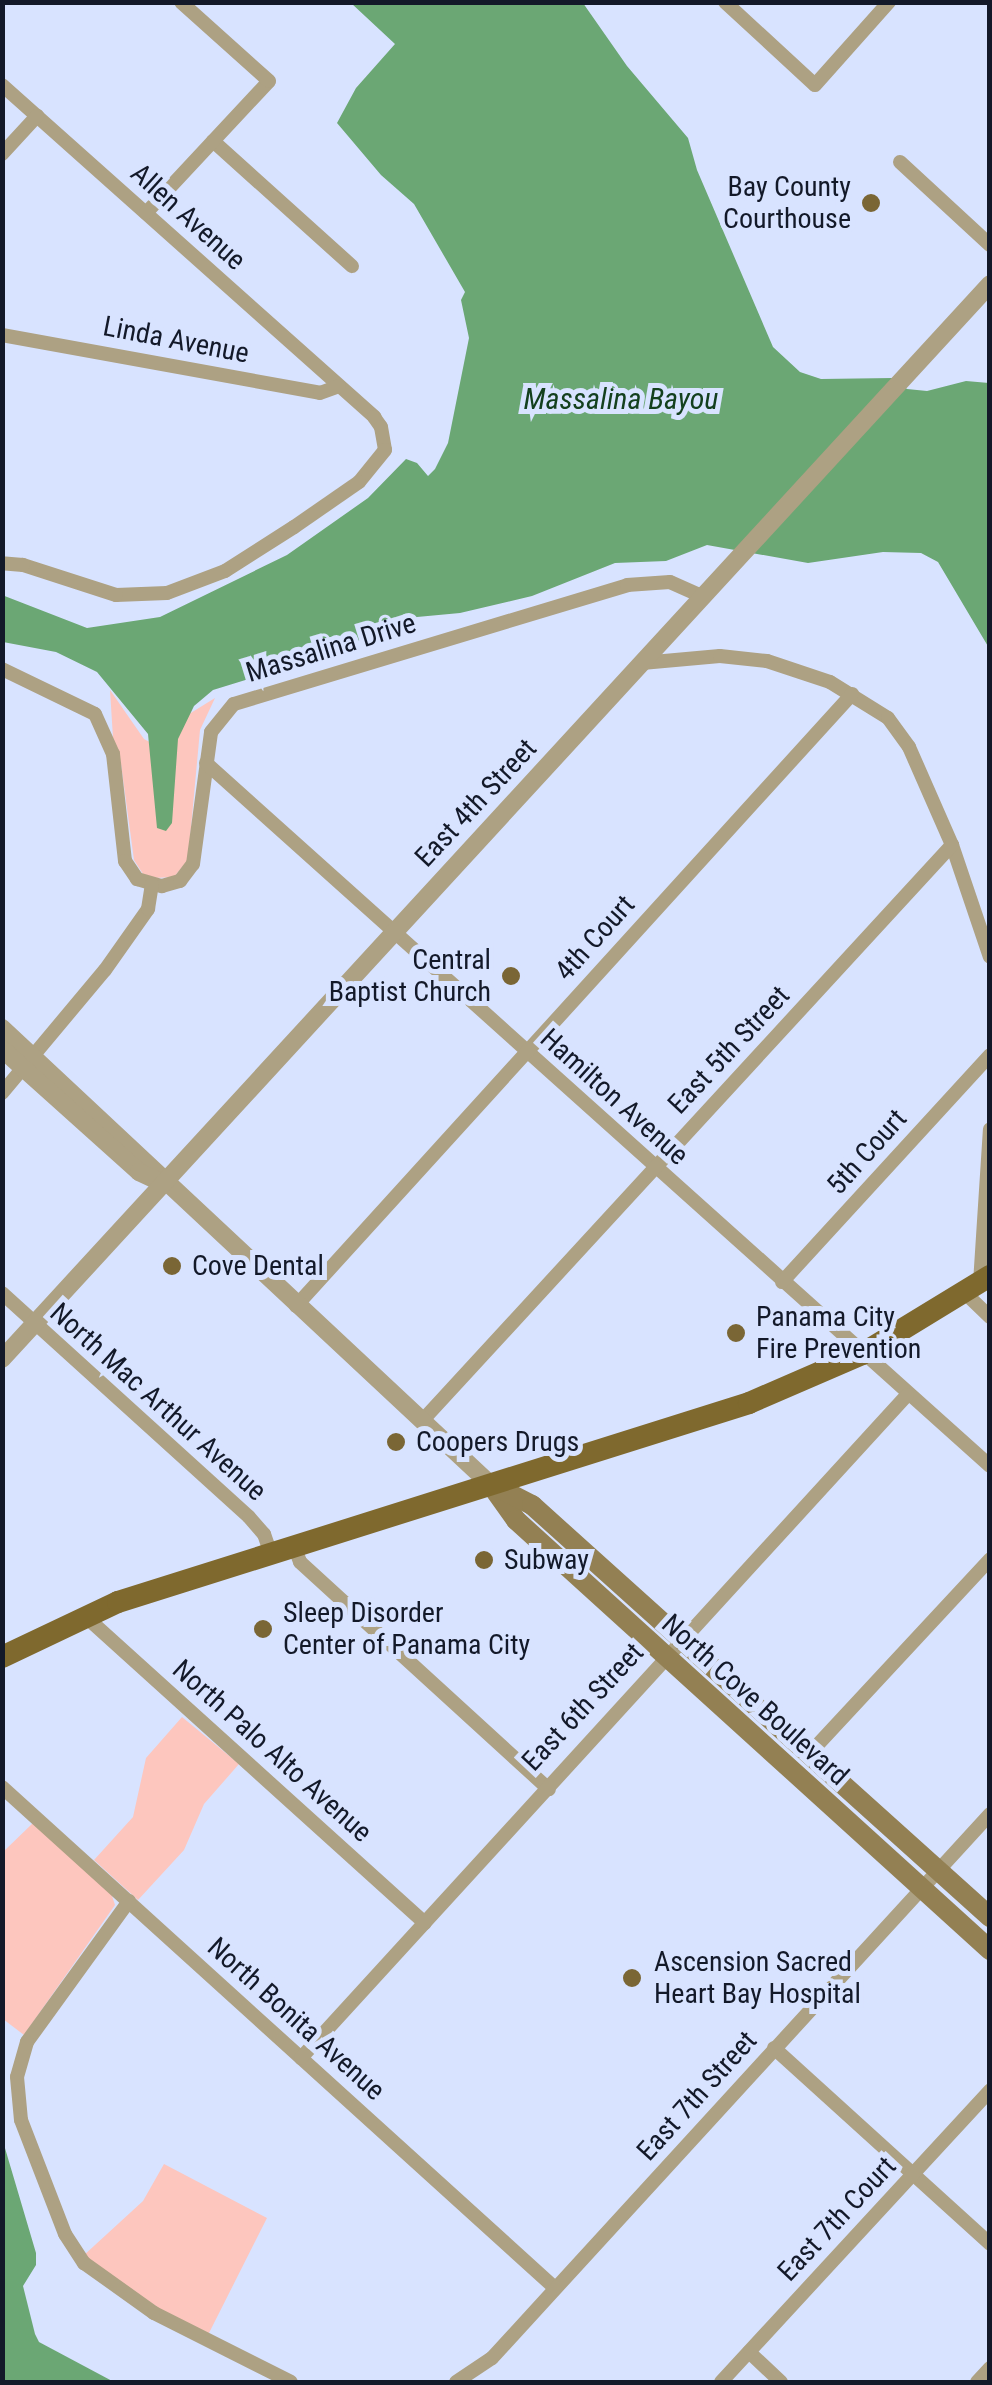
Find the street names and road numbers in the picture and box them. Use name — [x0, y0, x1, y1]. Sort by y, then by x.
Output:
street label: Allen Avenue — [124, 157, 252, 277]
street label: Linda Avenue — [100, 309, 252, 371]
street label: Massalina Drive — [242, 606, 420, 690]
street label: East 4th Street — [408, 732, 544, 874]
street label: 4th Court — [548, 888, 642, 988]
street label: East 5th Street — [661, 979, 797, 1121]
street label: Hamilton Avenue — [533, 1022, 695, 1172]
street label: 5th Court — [820, 1102, 914, 1202]
street label: North Mac Arthur Avenue — [43, 1296, 273, 1508]
street label: North Cove Boulevard — [655, 1607, 855, 1793]
street label: East 6th Street — [515, 1636, 651, 1778]
street label: North Palo Alto Avenue — [166, 1653, 378, 1849]
street label: North Bonita Avenue — [200, 1931, 392, 2107]
street label: East 7th Street — [630, 2024, 764, 2168]
street label: East 7th Court — [771, 2150, 903, 2288]

